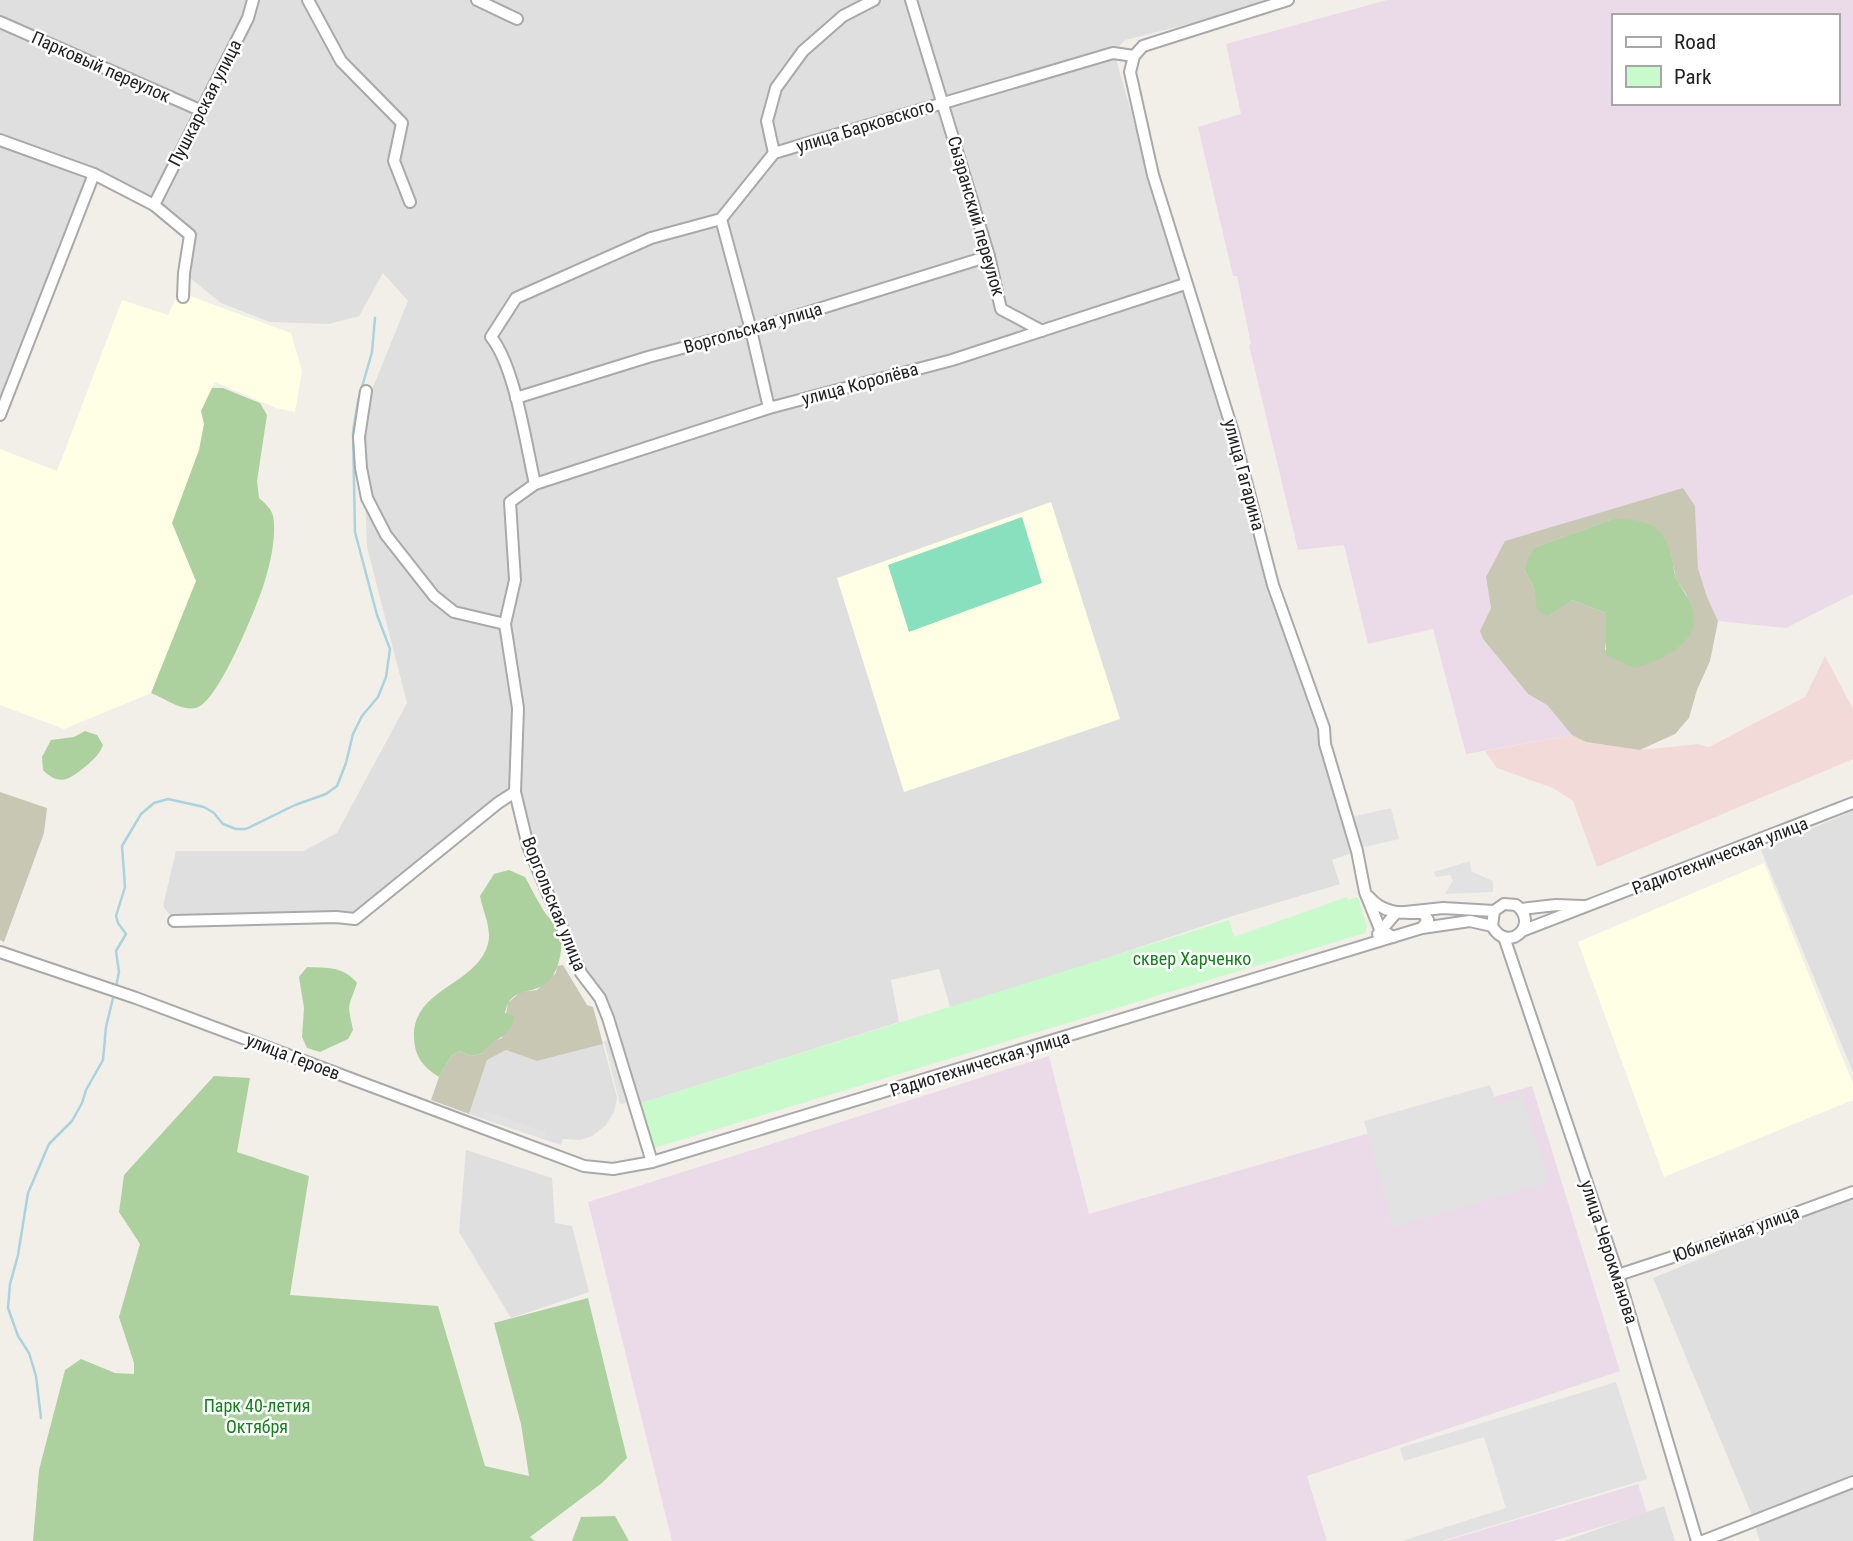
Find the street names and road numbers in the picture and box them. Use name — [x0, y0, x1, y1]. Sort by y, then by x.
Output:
street label: Парковый переулок — [29, 27, 174, 107]
street label: Пушкарская улица — [164, 36, 246, 170]
street label: улица Барковского — [793, 95, 936, 156]
street label: Сызранский переулок — [944, 133, 1009, 299]
street label: Воргольская улица — [681, 298, 824, 357]
street label: улица Королёва — [799, 358, 920, 409]
street label: улица Гагарина — [1220, 417, 1269, 533]
street label: Радиотехническая улица — [1629, 812, 1811, 899]
street label: Воргольская улица — [518, 834, 591, 974]
street label: Радиотехническая улица — [887, 1026, 1072, 1101]
street label: улица Героев — [243, 1029, 343, 1084]
street label: улица Черокманова — [1576, 1177, 1643, 1326]
street label: Юбилейная улица — [1670, 1201, 1802, 1266]

